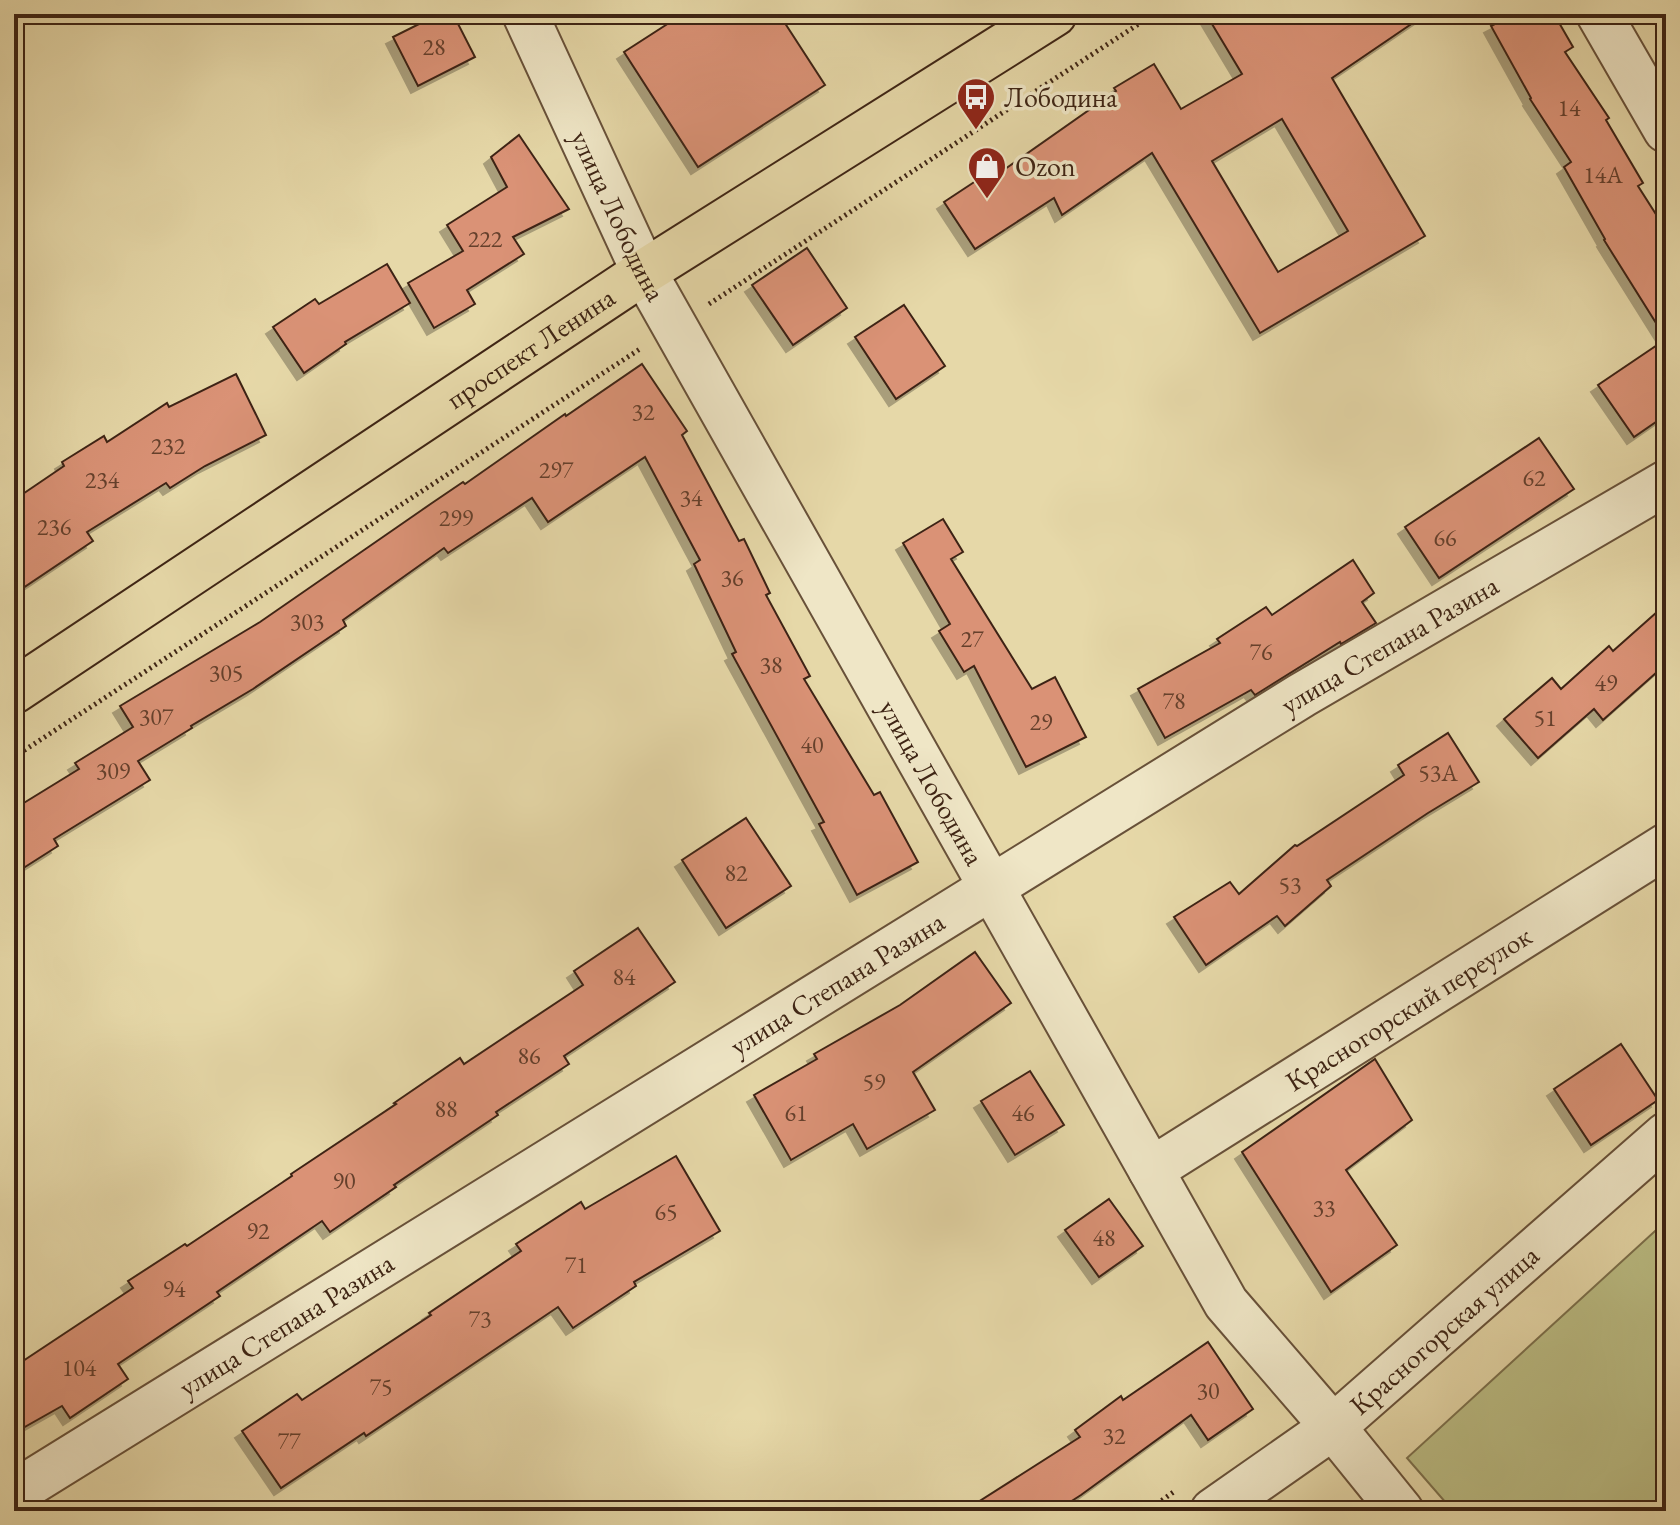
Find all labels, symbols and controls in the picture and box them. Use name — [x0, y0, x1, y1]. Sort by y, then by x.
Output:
house number: 28 — [422, 31, 446, 62]
bus stop icon: Лободина — [955, 76, 997, 131]
place label: Лободина — [1004, 79, 1118, 115]
house number: 14 — [1557, 92, 1581, 123]
street label: улица Лободина — [563, 124, 675, 308]
shop icon: Ozon — [966, 145, 1008, 200]
place label: Ozon — [1015, 148, 1076, 184]
house number: 14А — [1583, 159, 1623, 190]
house number: 222 — [468, 223, 503, 254]
street label: проспект Ленина — [439, 278, 622, 417]
house number: 32 — [631, 396, 655, 427]
house number: 232 — [151, 430, 186, 461]
house number: 297 — [539, 454, 574, 485]
house number: 62 — [1522, 462, 1546, 493]
house number: 234 — [85, 464, 120, 495]
house number: 34 — [679, 482, 703, 513]
house number: 299 — [439, 502, 474, 533]
house number: 236 — [37, 511, 71, 542]
house number: 66 — [1433, 522, 1457, 553]
house number: 36 — [720, 562, 744, 593]
street label: улица Степана Разина — [1274, 566, 1505, 722]
house number: 303 — [290, 606, 324, 637]
house number: 27 — [960, 623, 984, 654]
house number: 76 — [1249, 636, 1273, 667]
house number: 38 — [759, 649, 783, 680]
house number: 305 — [209, 657, 243, 688]
house number: 49 — [1594, 667, 1618, 698]
house number: 78 — [1162, 685, 1186, 716]
street label: улица Лободина — [871, 693, 993, 872]
house number: 307 — [139, 701, 174, 732]
house number: 51 — [1533, 702, 1557, 733]
house number: 29 — [1029, 706, 1053, 737]
house number: 40 — [800, 729, 824, 760]
house number: 309 — [96, 755, 131, 786]
house number: 53А — [1418, 757, 1458, 788]
house number: 82 — [724, 857, 748, 888]
house number: 53 — [1278, 869, 1302, 900]
street label: улица Степана Разина — [723, 903, 952, 1063]
street label: Красногорский переулок — [1279, 917, 1538, 1099]
house number: 84 — [612, 961, 636, 992]
house number: 86 — [517, 1040, 541, 1071]
house number: 59 — [862, 1066, 886, 1097]
house number: 88 — [434, 1093, 458, 1124]
house number: 61 — [784, 1097, 808, 1128]
house number: 46 — [1011, 1097, 1035, 1128]
house number: 90 — [332, 1165, 356, 1196]
house number: 33 — [1312, 1192, 1336, 1223]
house number: 65 — [654, 1196, 678, 1227]
house number: 92 — [246, 1215, 270, 1246]
house number: 48 — [1092, 1222, 1116, 1253]
street label: Красногорская улица — [1342, 1236, 1547, 1422]
street label: улица Степана Разина — [172, 1244, 401, 1405]
house number: 71 — [564, 1249, 588, 1280]
house number: 94 — [162, 1273, 186, 1304]
house number: 73 — [468, 1303, 492, 1334]
house number: 104 — [62, 1352, 97, 1383]
house number: 75 — [369, 1371, 393, 1402]
house number: 30 — [1196, 1375, 1220, 1406]
house number: 32 — [1102, 1420, 1126, 1451]
house number: 77 — [277, 1425, 301, 1456]

